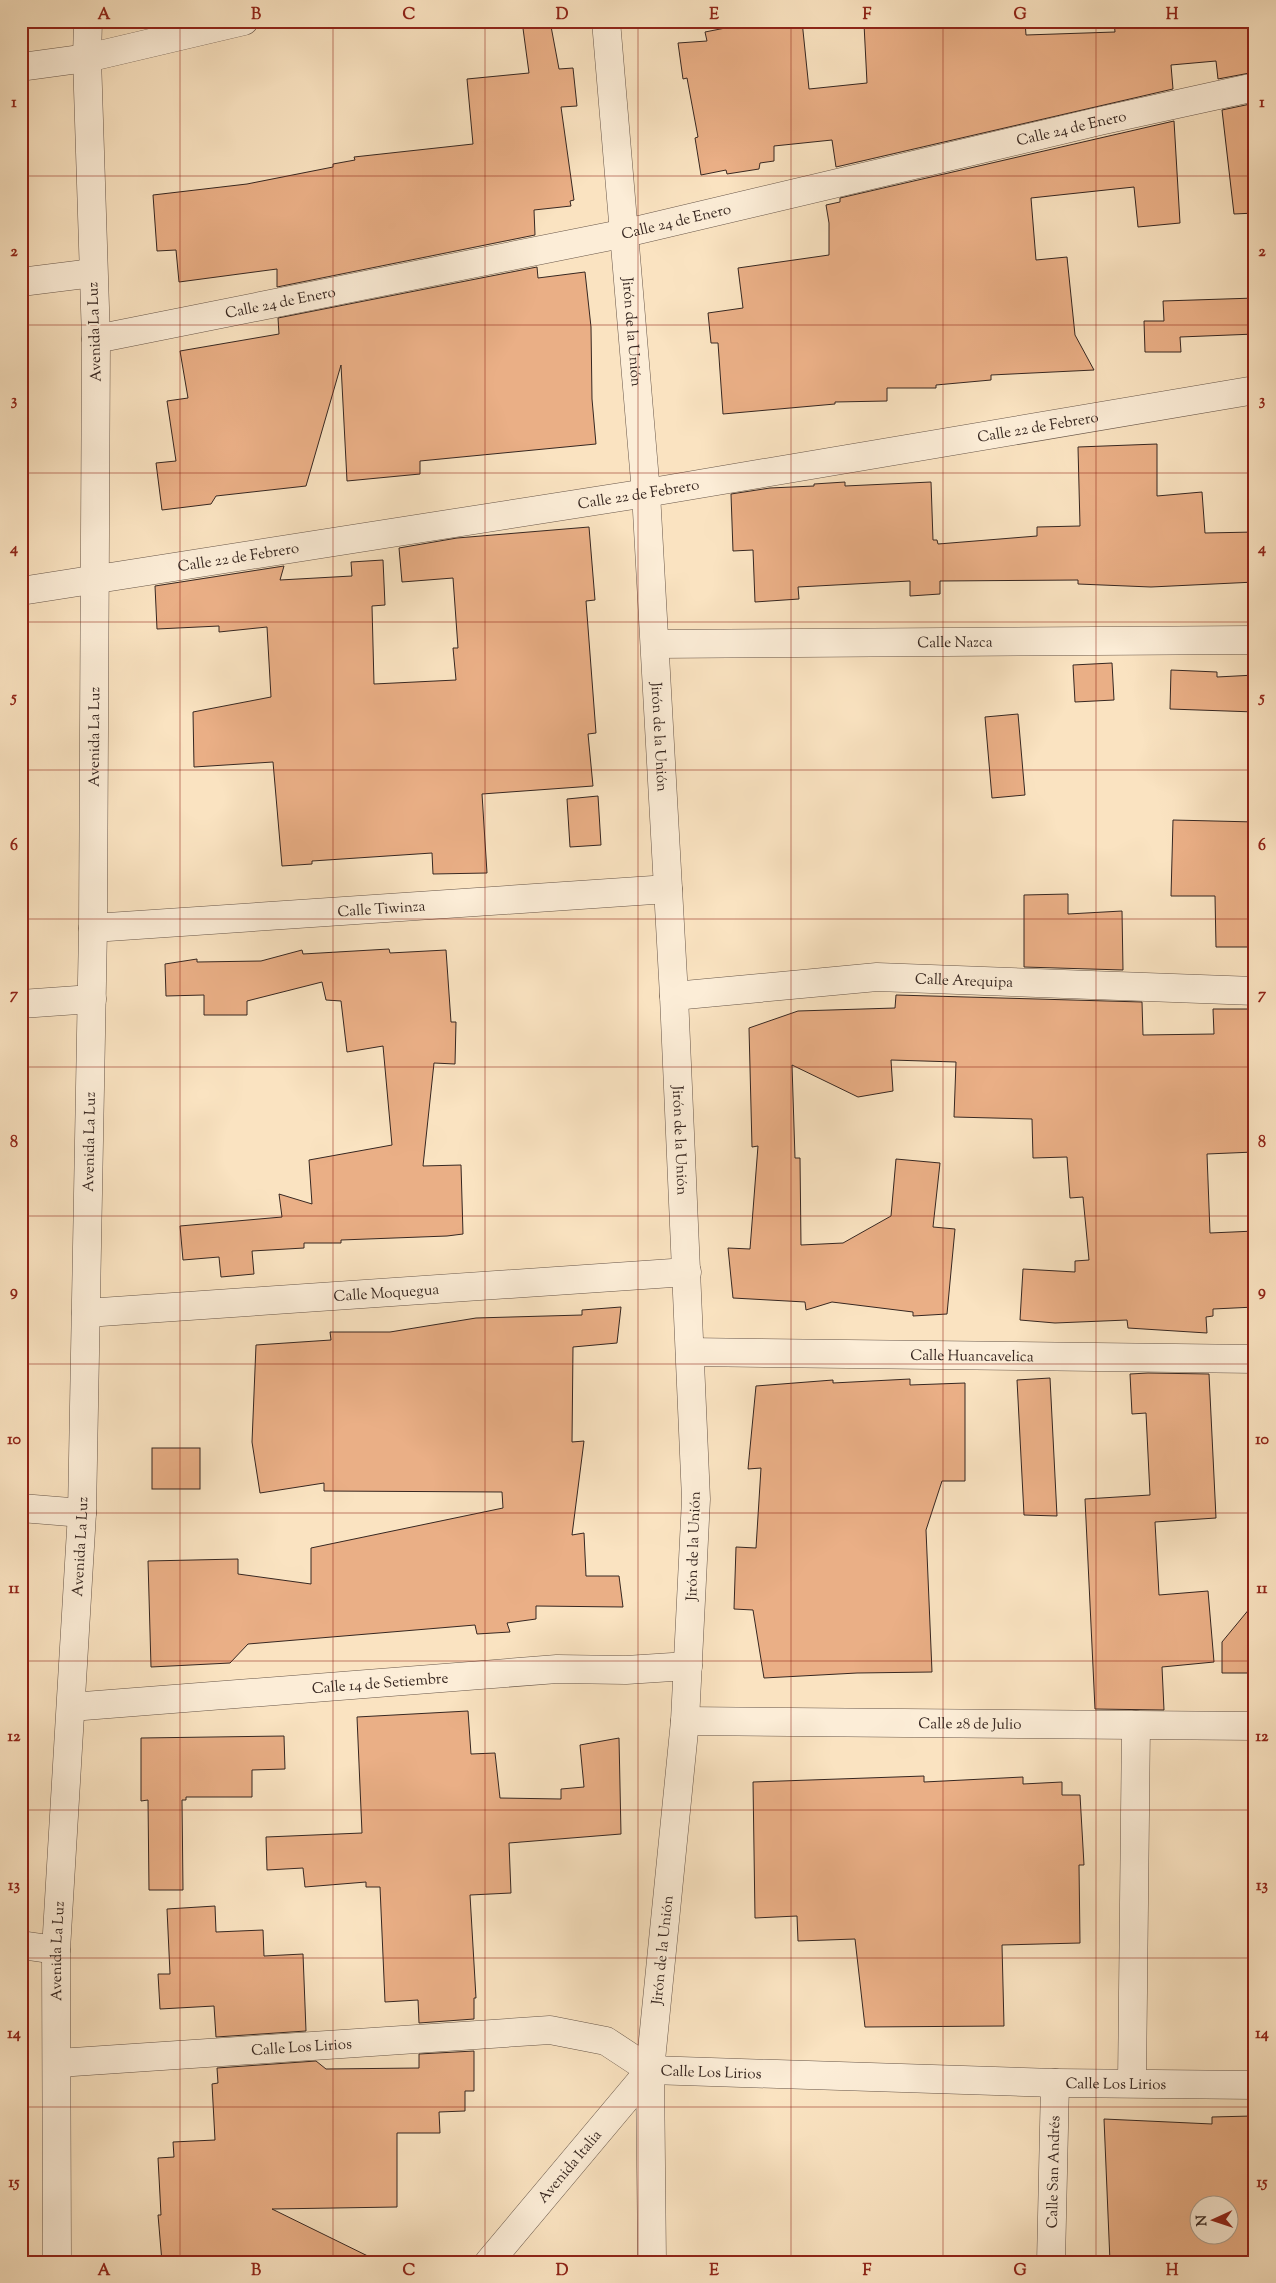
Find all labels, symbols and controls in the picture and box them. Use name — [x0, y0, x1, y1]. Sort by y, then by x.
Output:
text: A — [98, 4, 111, 27]
text: B — [251, 4, 261, 27]
text: C — [403, 4, 416, 27]
text: D — [556, 4, 569, 27]
text: E — [709, 4, 719, 27]
text: F — [863, 4, 872, 27]
text: G — [1013, 4, 1027, 27]
text: H — [1166, 4, 1179, 27]
text: 1 — [11, 92, 17, 115]
text: 1 — [1259, 92, 1265, 115]
street label: Calle 24 de Enero — [1015, 107, 1129, 152]
street label: Calle 24 de Enero — [619, 199, 733, 246]
text: 2 — [10, 241, 18, 264]
text: 2 — [1258, 241, 1266, 264]
street label: Jirón de la Unión — [616, 275, 646, 388]
street label: Avenida La Luz — [83, 281, 108, 382]
street label: Calle 24 de Enero — [224, 282, 338, 325]
text: 3 — [11, 390, 18, 413]
text: 3 — [1259, 390, 1266, 413]
street label: Calle 22 de Febrero — [976, 408, 1100, 449]
street label: Calle 22 de Febrero — [576, 475, 701, 516]
text: 4 — [9, 538, 18, 561]
text: 4 — [1257, 538, 1266, 561]
street label: Calle 22 de Febrero — [176, 539, 301, 578]
street label: Calle Nazca — [917, 633, 993, 654]
street label: Jirón de la Unión — [644, 681, 672, 792]
text: 5 — [9, 687, 17, 710]
street label: Avenida La Luz — [85, 687, 106, 787]
text: 5 — [1257, 687, 1265, 710]
text: 6 — [10, 835, 18, 858]
text: 6 — [1258, 835, 1266, 858]
street label: Calle Tiwinza — [337, 896, 426, 923]
street label: Calle Arequipa — [915, 969, 1013, 994]
text: 7 — [10, 984, 19, 1007]
text: 7 — [1258, 984, 1267, 1007]
street label: Jirón de la Unión — [666, 1084, 692, 1196]
street label: Avenida La Luz — [79, 1091, 102, 1192]
text: 8 — [10, 1132, 18, 1155]
text: 8 — [1258, 1132, 1266, 1155]
street label: Calle Moquegua — [333, 1280, 440, 1308]
text: 9 — [10, 1281, 18, 1304]
text: 9 — [1258, 1281, 1266, 1304]
street label: Calle Huancavelica — [910, 1346, 1034, 1368]
text: 10 — [7, 1429, 21, 1452]
text: 10 — [1255, 1429, 1269, 1452]
street label: Jirón de la Unión — [682, 1491, 707, 1602]
street label: Avenida La Luz — [68, 1496, 94, 1597]
text: 11 — [9, 1578, 20, 1601]
text: 11 — [1257, 1578, 1268, 1601]
street label: Calle 14 de Setiembre — [311, 1669, 449, 1700]
street label: Calle 28 de Julio — [918, 1714, 1022, 1736]
text: 12 — [8, 1726, 21, 1749]
text: 12 — [1256, 1726, 1269, 1749]
text: 13 — [8, 1875, 20, 1898]
text: 13 — [1256, 1875, 1268, 1898]
street label: Jirón de la Unión — [647, 1894, 680, 2007]
street label: Avenida La Luz — [47, 1900, 71, 2001]
text: 14 — [7, 2023, 21, 2046]
text: 14 — [1255, 2023, 1269, 2046]
street label: Calle Los Lirios — [251, 2034, 353, 2062]
street label: Calle Los Lirios — [660, 2061, 762, 2086]
street label: Calle Los Lirios — [1065, 2074, 1167, 2096]
street label: Calle San Andrés — [1043, 2115, 1066, 2229]
street label: Avenida Italia — [534, 2126, 607, 2208]
text: 15 — [9, 2172, 20, 2195]
text: 15 — [1257, 2172, 1268, 2195]
north arrow — [1188, 2196, 1238, 2246]
text: N — [1193, 2214, 1213, 2227]
text: A — [98, 2260, 111, 2283]
text: B — [251, 2260, 261, 2283]
text: C — [403, 2260, 416, 2283]
text: D — [556, 2260, 569, 2283]
text: E — [709, 2260, 719, 2283]
text: F — [863, 2260, 872, 2283]
text: G — [1013, 2260, 1027, 2283]
text: H — [1166, 2260, 1179, 2283]

